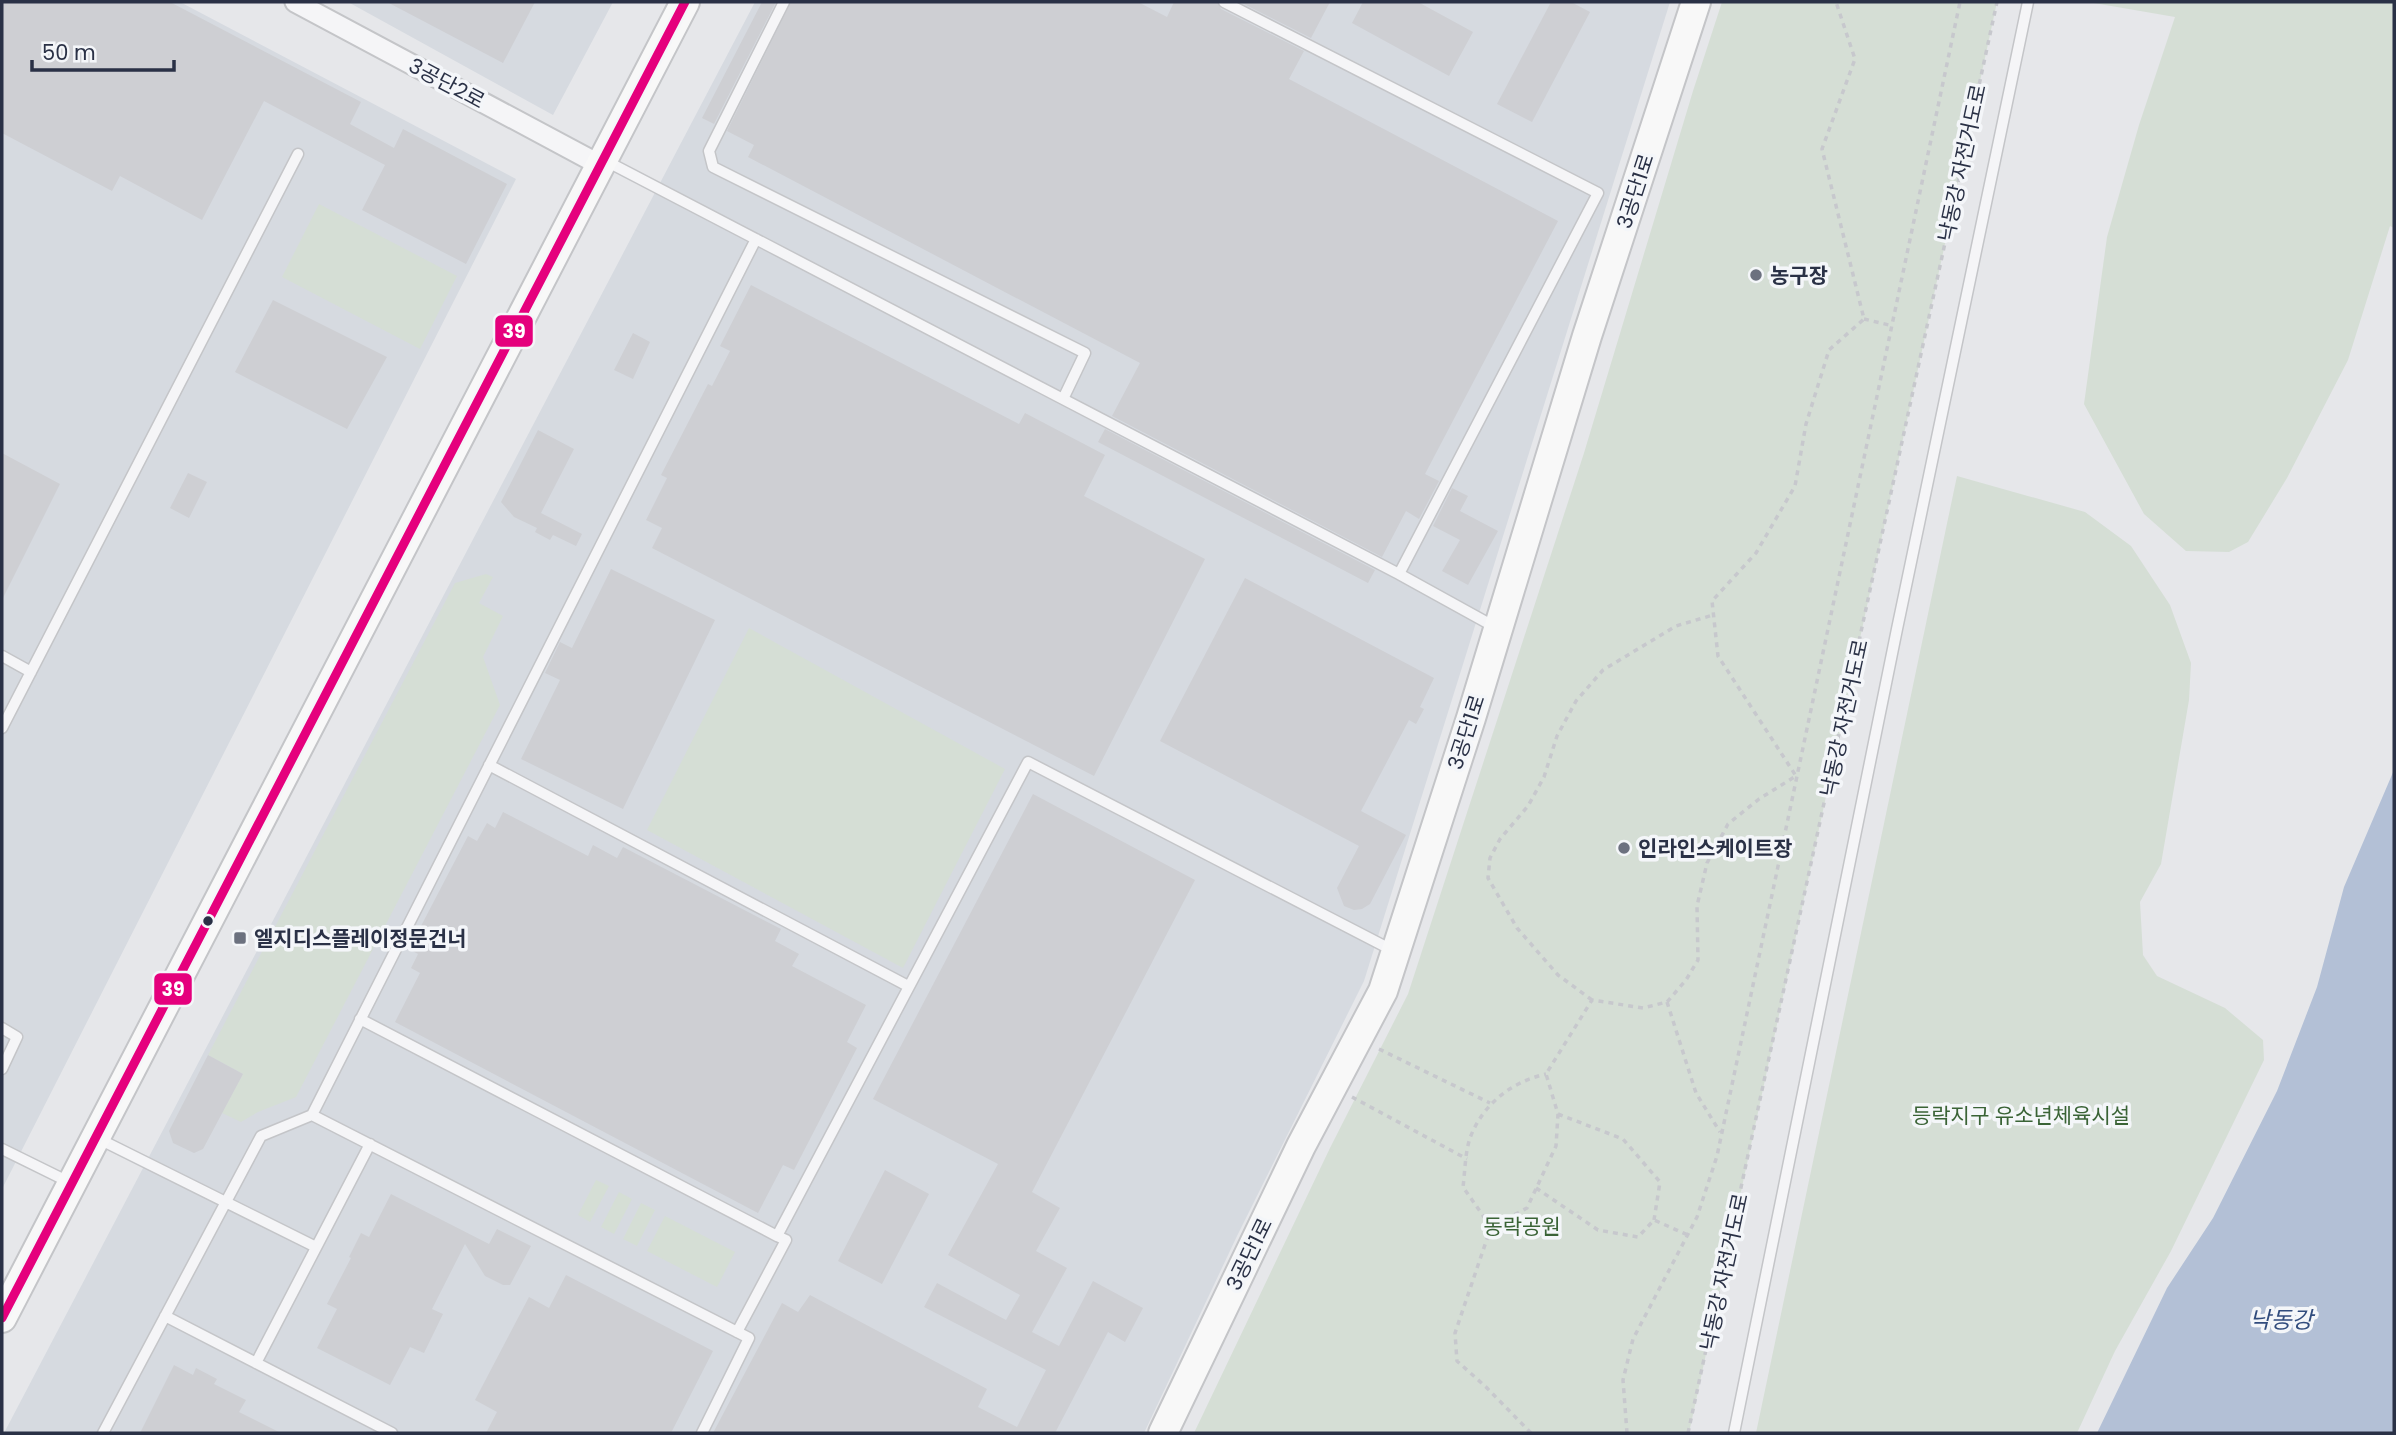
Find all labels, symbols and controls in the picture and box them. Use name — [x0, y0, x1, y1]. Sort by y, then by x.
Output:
scale bar — [32, 28, 173, 72]
text: 50 m — [42, 38, 96, 67]
street label: 3공단2로 — [404, 51, 490, 115]
street label: 낙동강 자전거도로 — [1931, 82, 1993, 244]
street label: 3공단1로 — [1609, 150, 1661, 232]
place label: 농구장 — [1770, 261, 1828, 290]
marker: 농구장 — [1748, 267, 1764, 283]
line badge: 39 — [494, 314, 534, 348]
text: 39 — [502, 318, 526, 345]
street label: 낙동강 자전거도로 — [1813, 637, 1875, 799]
street label: 3공단1로 — [1440, 691, 1492, 773]
place label: 인라인스케이트장 — [1638, 834, 1793, 863]
marker: 인라인스케이트장 — [1616, 840, 1632, 856]
unlabelled marker — [201, 914, 215, 928]
place label: 엘지디스플레이정문건너 — [254, 924, 467, 953]
marker: 엘지디스플레이정문건너 — [232, 930, 248, 946]
line badge: 39 — [153, 972, 193, 1006]
text: 39 — [161, 976, 185, 1003]
park label: 등락지구 유소년체육시설 — [1912, 1101, 2130, 1130]
street label: 낙동강 자전거도로 — [1693, 1191, 1755, 1353]
park label: 동락공원 — [1483, 1212, 1561, 1241]
street label: 3공단1로 — [1219, 1213, 1279, 1295]
water label: 낙동강 — [2249, 1304, 2316, 1336]

